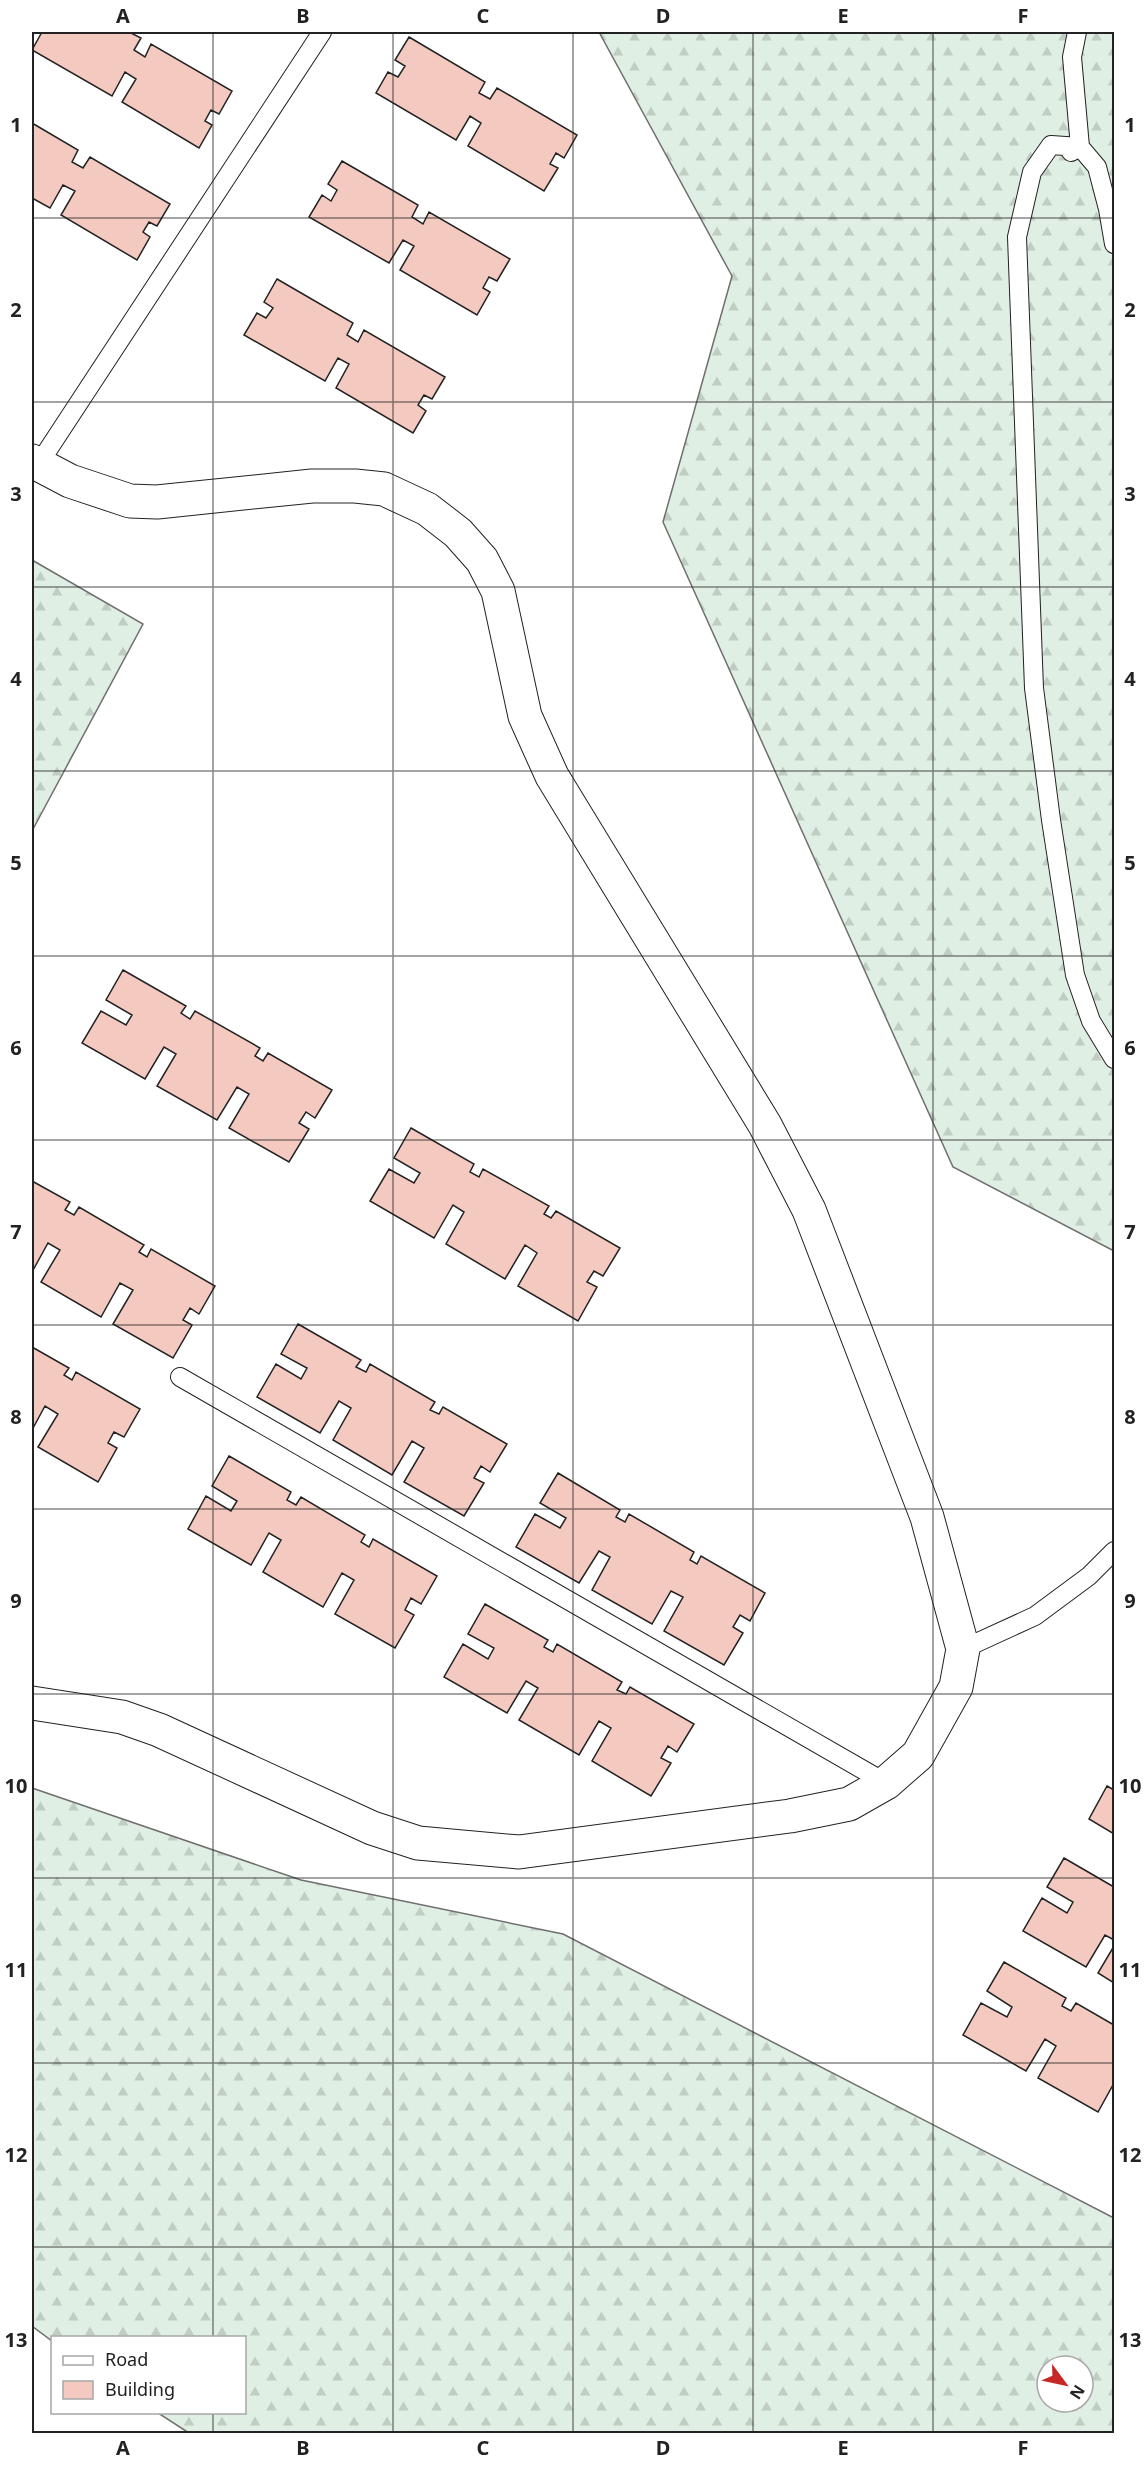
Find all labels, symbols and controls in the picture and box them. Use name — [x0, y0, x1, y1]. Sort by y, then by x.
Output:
text: A — [116, 2, 130, 29]
text: B — [296, 2, 310, 29]
text: C — [477, 2, 490, 29]
text: D — [656, 2, 670, 29]
text: E — [837, 2, 849, 29]
text: F — [1018, 2, 1028, 29]
text: 1 — [10, 111, 22, 138]
text: 1 — [1124, 111, 1136, 138]
text: 2 — [10, 296, 22, 323]
text: 2 — [1124, 296, 1136, 323]
text: 3 — [10, 480, 22, 507]
text: 3 — [1124, 480, 1136, 507]
text: 4 — [10, 665, 22, 692]
text: 4 — [1124, 665, 1136, 692]
text: 5 — [10, 849, 22, 876]
text: 5 — [1124, 849, 1136, 876]
text: 6 — [10, 1034, 22, 1061]
text: 6 — [1124, 1034, 1136, 1061]
text: 7 — [10, 1218, 22, 1245]
text: 7 — [1124, 1218, 1136, 1245]
text: 8 — [10, 1403, 22, 1430]
text: 8 — [1124, 1403, 1136, 1430]
text: 9 — [10, 1587, 22, 1614]
text: 9 — [1124, 1587, 1136, 1614]
text: 10 — [5, 1772, 27, 1799]
text: 10 — [1119, 1772, 1141, 1799]
text: 11 — [5, 1956, 27, 1983]
text: 11 — [1119, 1956, 1141, 1983]
text: 12 — [5, 2141, 27, 2168]
text: 12 — [1119, 2141, 1141, 2168]
text: 13 — [5, 2326, 27, 2353]
text: 13 — [1119, 2326, 1141, 2353]
legend — [51, 2336, 246, 2414]
text: Road — [105, 2347, 148, 2371]
north arrow — [1035, 2354, 1095, 2414]
text: Building — [105, 2377, 175, 2401]
text: N — [1065, 2381, 1090, 2404]
text: A — [116, 2434, 130, 2461]
text: B — [296, 2434, 310, 2461]
text: C — [477, 2434, 490, 2461]
text: D — [656, 2434, 670, 2461]
text: E — [837, 2434, 849, 2461]
text: F — [1018, 2434, 1028, 2461]

